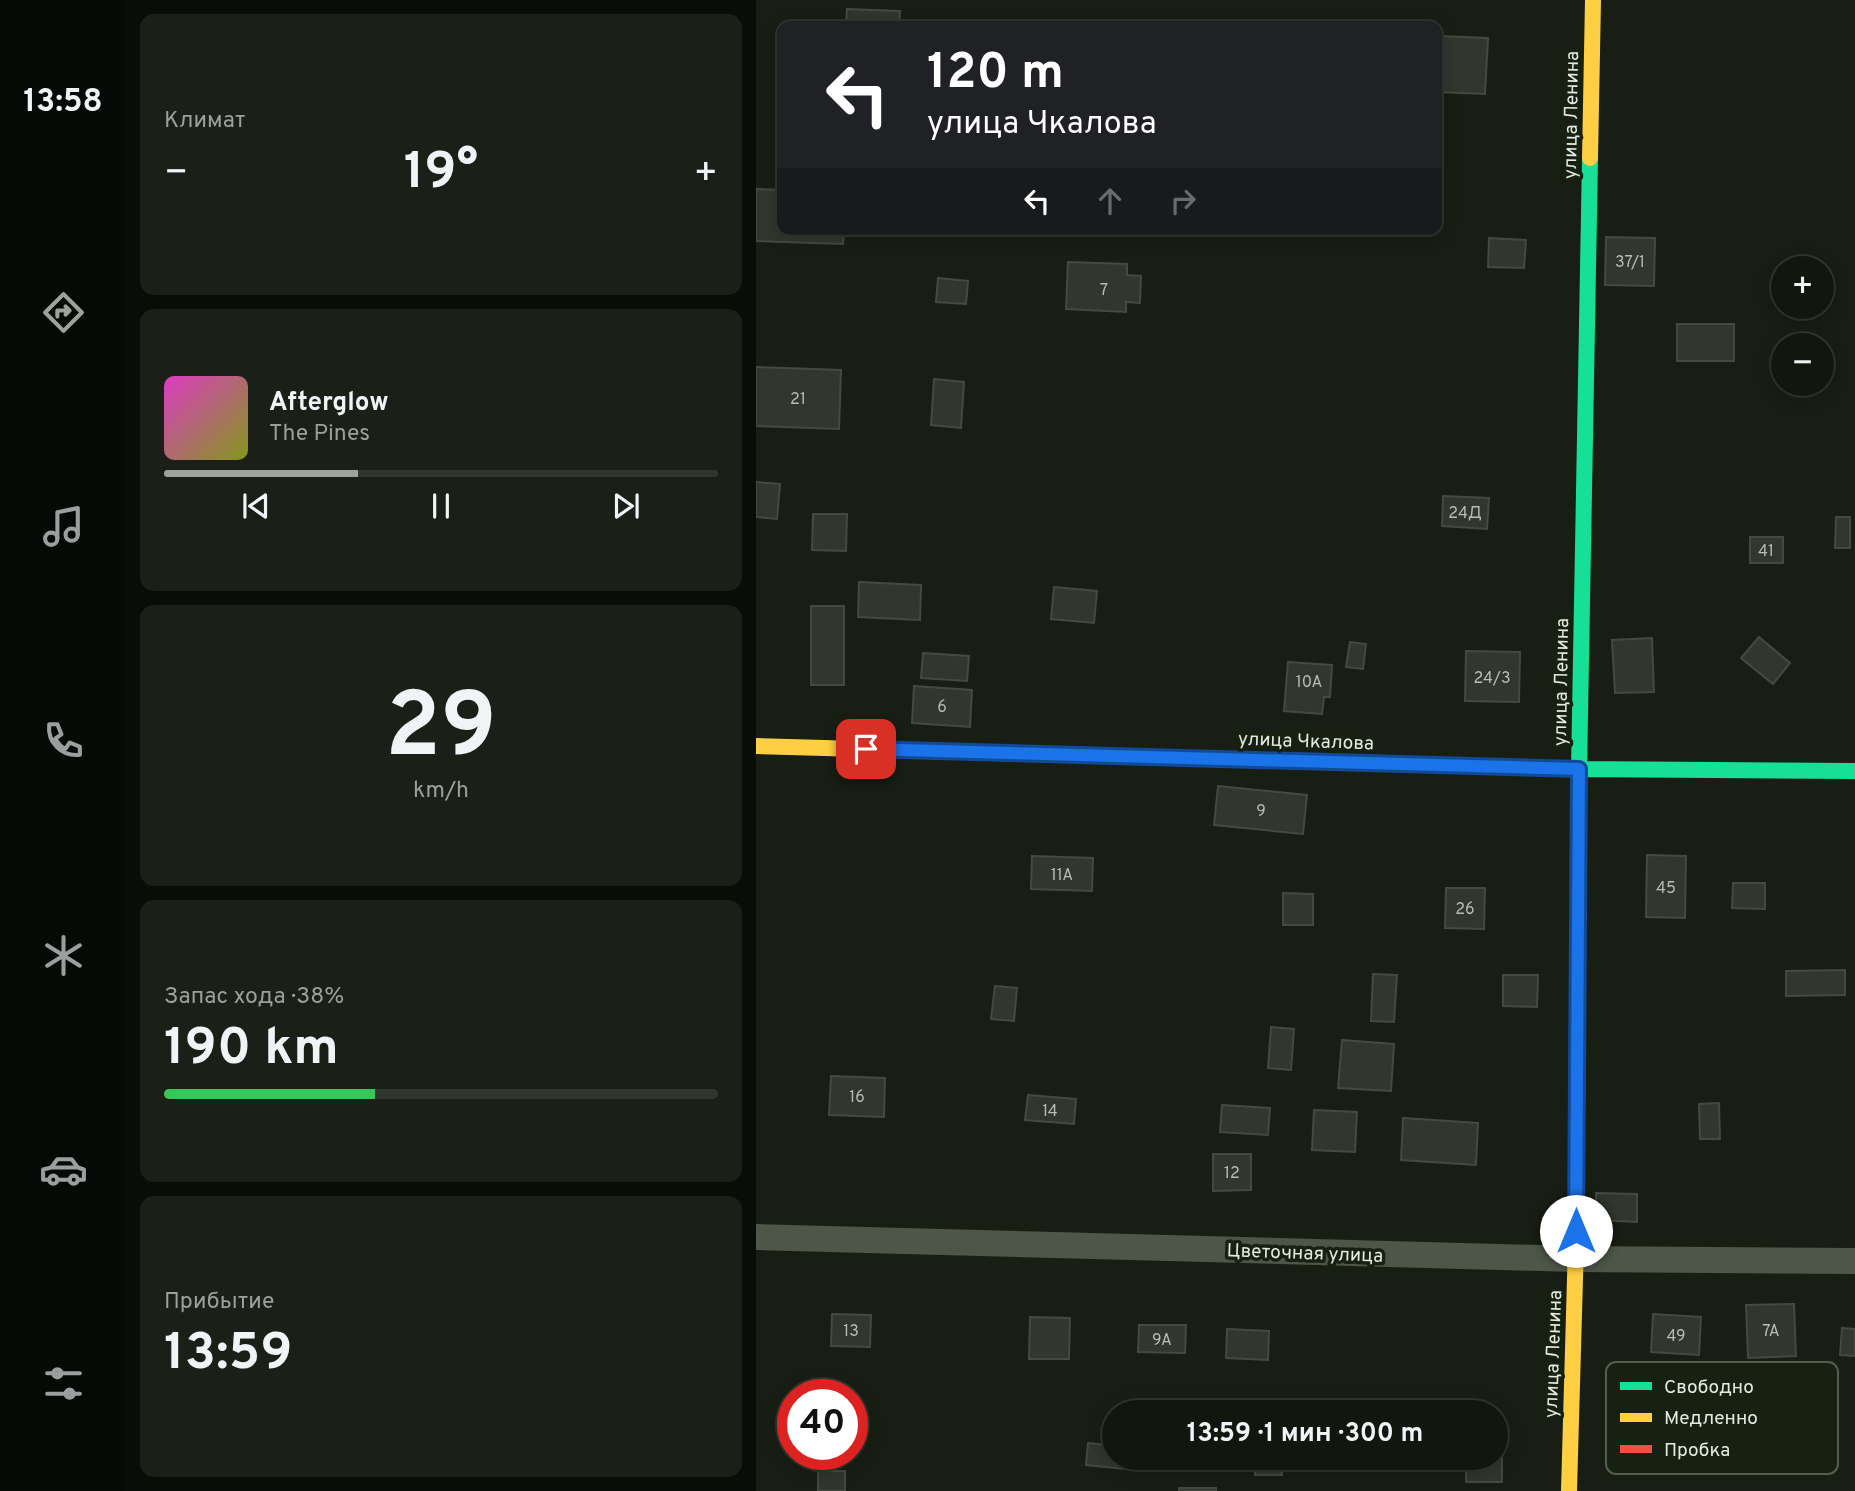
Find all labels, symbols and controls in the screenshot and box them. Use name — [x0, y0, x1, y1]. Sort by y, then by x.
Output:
text: 120 m — [927, 44, 1064, 106]
icon: left — [812, 49, 903, 140]
street label: улица Ленина — [1559, 51, 1585, 179]
text: 13:58 — [23, 83, 103, 123]
text: улица Чкалова — [927, 105, 1157, 145]
text: Климат — [164, 107, 245, 136]
text: 19° — [404, 141, 478, 207]
text: − — [164, 150, 189, 199]
text: + — [693, 150, 718, 199]
icon: left — [1018, 182, 1056, 220]
icon: ahead — [1091, 182, 1129, 220]
icon: right — [1164, 182, 1202, 220]
house number: 37/1 — [1615, 253, 1645, 273]
map controls — [1771, 256, 1834, 396]
button: + — [1771, 256, 1834, 319]
house number: 7 — [1100, 281, 1108, 301]
icon: directions — [39, 288, 88, 337]
button: − — [1771, 333, 1834, 396]
text: Afterglow — [269, 387, 389, 420]
house number: 21 — [790, 390, 806, 410]
text: The Pines — [269, 420, 370, 449]
icon: previous — [237, 487, 275, 525]
icon: pause — [422, 487, 460, 525]
icon: next — [607, 487, 645, 525]
icon: music — [39, 502, 88, 551]
house number: 24Д — [1448, 504, 1482, 524]
house number: 41 — [1758, 542, 1774, 562]
street label: улица Ленина — [1549, 618, 1575, 746]
house number: 24/3 — [1473, 669, 1511, 689]
house number: 10А — [1296, 673, 1322, 693]
text: 29 — [385, 674, 497, 789]
house number: 6 — [937, 698, 947, 718]
icon: phone — [39, 716, 88, 765]
pin — [836, 719, 896, 779]
street label: улица Чкалова — [1237, 728, 1374, 756]
icon: arrive — [847, 730, 885, 768]
text: km/h — [413, 777, 469, 806]
house number: 9 — [1256, 802, 1266, 822]
house number: 11А — [1051, 866, 1073, 886]
house number: 45 — [1656, 879, 1676, 899]
house number: 26 — [1455, 900, 1475, 920]
icon: climate — [39, 931, 88, 980]
text: Запас хода · 38% — [164, 983, 344, 1012]
text: 190 km — [164, 1017, 339, 1083]
house number: 16 — [849, 1088, 865, 1108]
house number: 14 — [1042, 1102, 1058, 1122]
icon: car — [39, 1145, 88, 1194]
house number: 12 — [1224, 1164, 1240, 1184]
position arrow — [1539, 1194, 1613, 1268]
street label: Цветочная улица — [1226, 1239, 1384, 1269]
text: Прибытие — [164, 1288, 274, 1317]
street label: улица Ленина — [1540, 1290, 1568, 1419]
text: 13:59 — [164, 1322, 292, 1388]
house number: 13 — [843, 1322, 859, 1342]
house number: 7А — [1762, 1322, 1780, 1342]
house number: 49 — [1666, 1327, 1686, 1347]
house number: 9А — [1152, 1331, 1172, 1351]
icon: filters — [39, 1359, 88, 1408]
legend — [1606, 1362, 1838, 1474]
text: Свободно — [1664, 1376, 1754, 1400]
speed limit sign: 40 — [777, 1379, 868, 1470]
text: Медленно — [1664, 1407, 1758, 1431]
text: 13:59 · 1 мин · 300 m — [1187, 1418, 1423, 1451]
text: Пробка — [1664, 1439, 1730, 1463]

